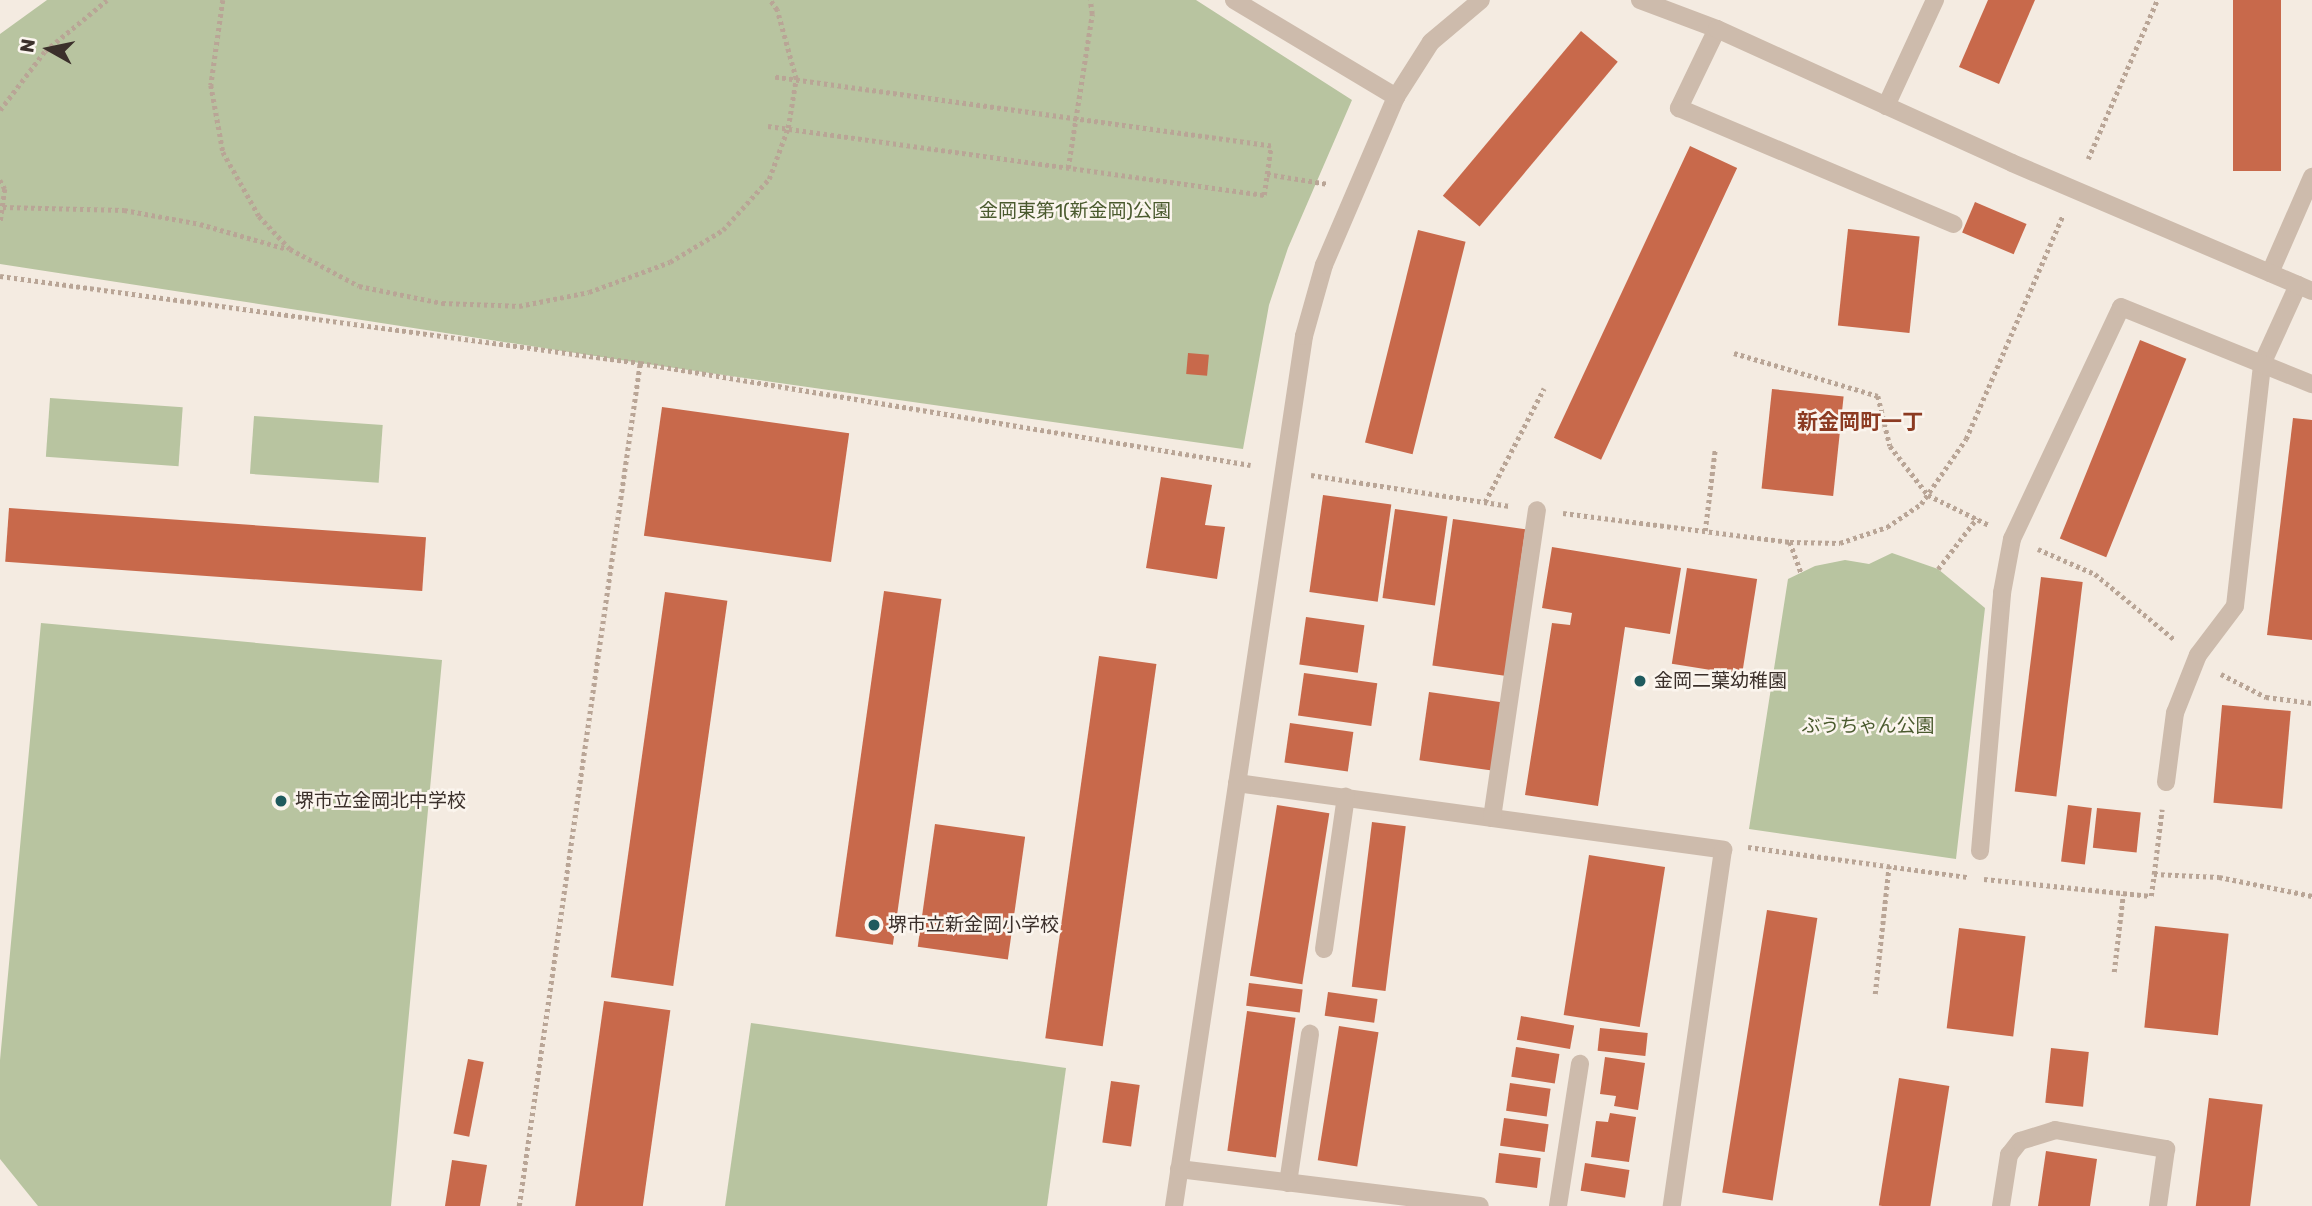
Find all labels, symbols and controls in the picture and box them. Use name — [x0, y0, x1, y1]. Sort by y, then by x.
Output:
north arrow — [14, 14, 84, 84]
text: N — [15, 37, 40, 54]
park label: 金岡東第1(新金岡)公園 — [979, 200, 1171, 222]
district label: 新金岡町一丁 — [1797, 409, 1923, 435]
place label: 金岡二葉幼稚園 — [1654, 670, 1787, 692]
marker: 金岡二葉幼稚園 — [1632, 673, 1648, 689]
park label: ぶうちゃん公園 — [1802, 715, 1934, 737]
place label: 堺市立金岡北中学校 — [295, 790, 466, 812]
marker: 堺市立金岡北中学校 — [273, 793, 289, 809]
place label: 堺市立新金岡小学校 — [888, 914, 1059, 936]
marker: 堺市立新金岡小学校 — [866, 917, 882, 933]

